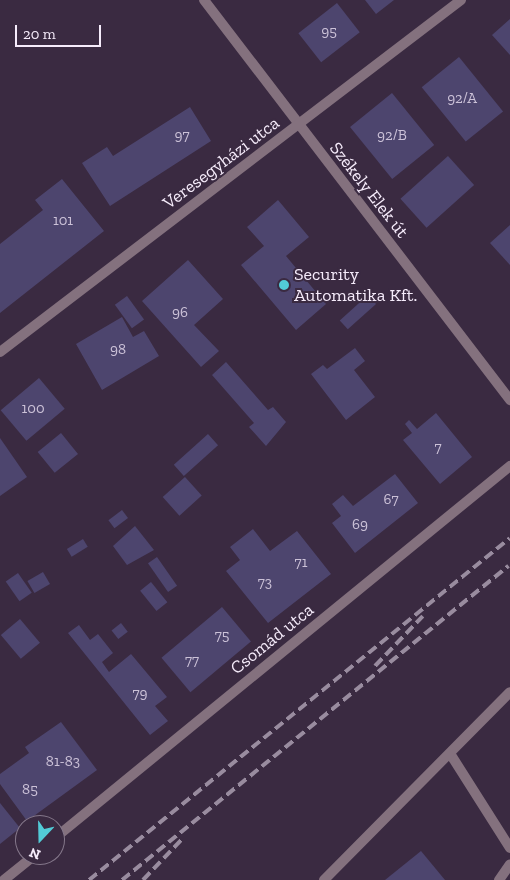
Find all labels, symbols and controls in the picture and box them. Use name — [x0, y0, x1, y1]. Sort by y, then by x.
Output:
scale bar — [18, 15, 104, 47]
house number: 95 — [321, 23, 337, 41]
text: 20 m — [23, 25, 56, 43]
house number: 92/A — [447, 90, 477, 108]
street label: Veresegyházi utca — [159, 112, 283, 214]
house number: 97 — [174, 127, 190, 145]
house number: 92/B — [377, 127, 407, 145]
street label: Székely Elek út — [325, 138, 413, 242]
house number: 101 — [53, 212, 73, 230]
place label: Security Automatika Kft. — [294, 264, 417, 306]
marker: Security Automatika Kft. — [278, 279, 290, 291]
house number: 96 — [172, 304, 188, 322]
house number: 98 — [110, 341, 126, 359]
house number: 100 — [21, 400, 45, 418]
house number: 7 — [434, 439, 442, 457]
house number: 67 — [383, 491, 399, 509]
house number: 69 — [352, 516, 368, 534]
house number: 71 — [295, 554, 307, 572]
house number: 73 — [258, 574, 272, 592]
street label: Csomád utca — [226, 599, 318, 679]
house number: 75 — [215, 627, 229, 645]
house number: 77 — [185, 652, 199, 670]
house number: 79 — [132, 685, 148, 703]
house number: 81-83 — [46, 753, 80, 771]
house number: 85 — [22, 781, 38, 799]
north arrow — [15, 815, 65, 865]
text: N — [27, 844, 43, 863]

